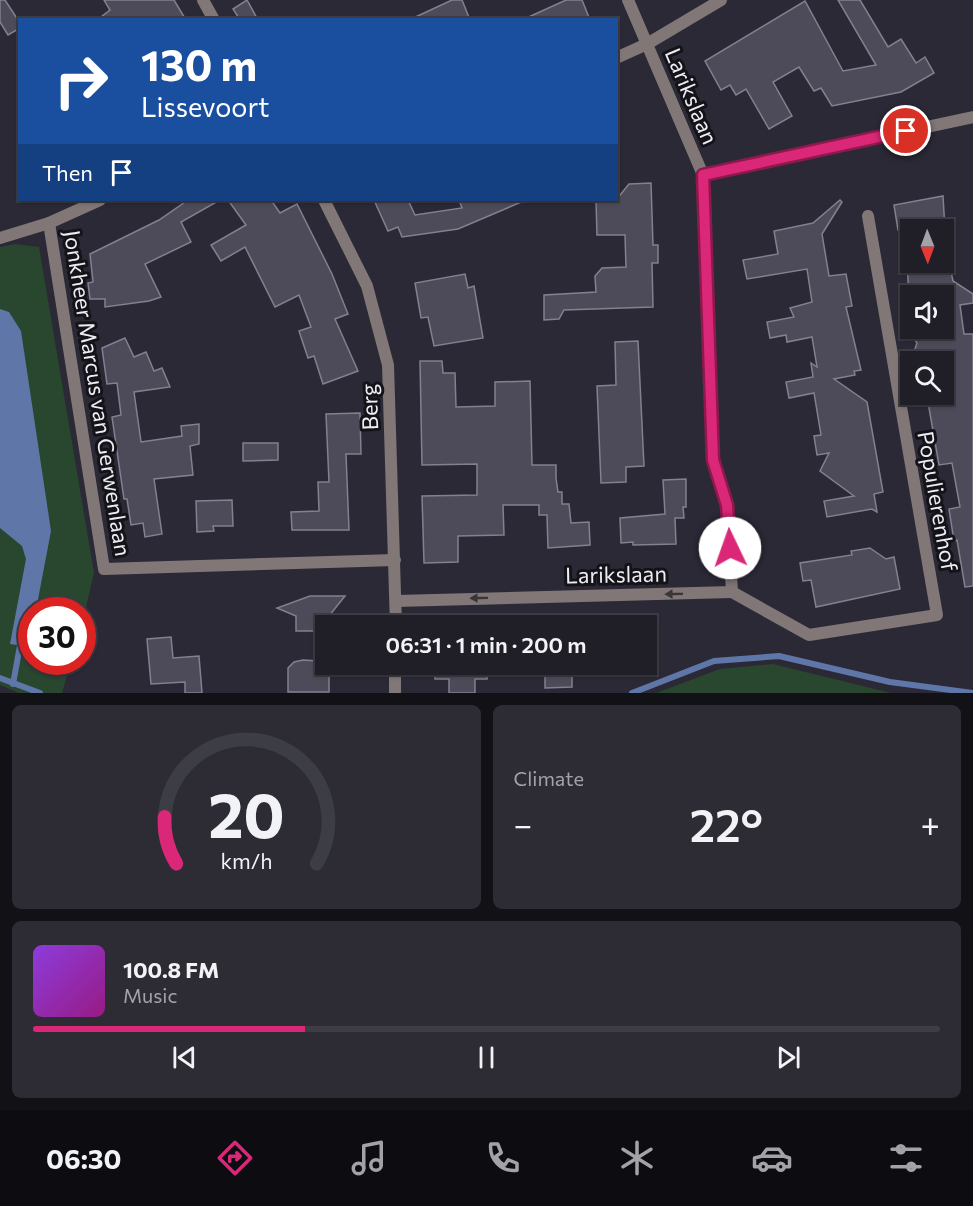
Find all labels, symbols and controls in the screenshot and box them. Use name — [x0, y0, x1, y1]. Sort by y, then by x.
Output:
text: 130 m — [141, 38, 257, 90]
icon: right — [42, 42, 120, 120]
street label: Larikslaan — [660, 44, 724, 148]
text: Lissevoort — [141, 90, 269, 123]
pin — [880, 105, 931, 156]
icon: arrive — [889, 114, 922, 147]
icon: arrive — [105, 156, 138, 189]
text: Then — [42, 159, 93, 186]
north arrow — [900, 219, 954, 273]
map controls — [900, 219, 954, 405]
street label: Jonkheer Marcus van Gerwenlaan — [59, 228, 137, 558]
button: sound — [900, 285, 954, 339]
button: search — [900, 351, 954, 405]
street label: Berg — [355, 383, 383, 431]
street label: Populierenhof — [912, 429, 964, 573]
position arrow — [698, 516, 762, 580]
street label: Larikslaan — [565, 560, 667, 588]
one-way arrow — [664, 589, 683, 598]
one-way arrow — [469, 594, 488, 603]
speed limit sign: 30 — [18, 597, 96, 675]
text: 06:31 · 1 min · 200 m — [386, 631, 586, 658]
text: Climate — [514, 766, 584, 790]
text: 20 — [208, 775, 285, 851]
text: 22° — [690, 796, 763, 851]
text: − — [514, 803, 532, 844]
text: + — [921, 803, 940, 844]
text: km/h — [220, 847, 272, 873]
text: 100.8 FM — [123, 956, 219, 983]
text: Music — [123, 983, 177, 1007]
icon: previous — [168, 1041, 201, 1074]
icon: pause — [470, 1041, 503, 1074]
icon: next — [772, 1041, 805, 1074]
icon: directions — [214, 1137, 256, 1179]
icon: music — [348, 1137, 390, 1179]
icon: phone — [482, 1137, 524, 1179]
icon: climate — [616, 1137, 658, 1179]
icon: car — [751, 1137, 793, 1179]
icon: filters — [885, 1137, 927, 1179]
text: 06:30 — [46, 1142, 122, 1175]

